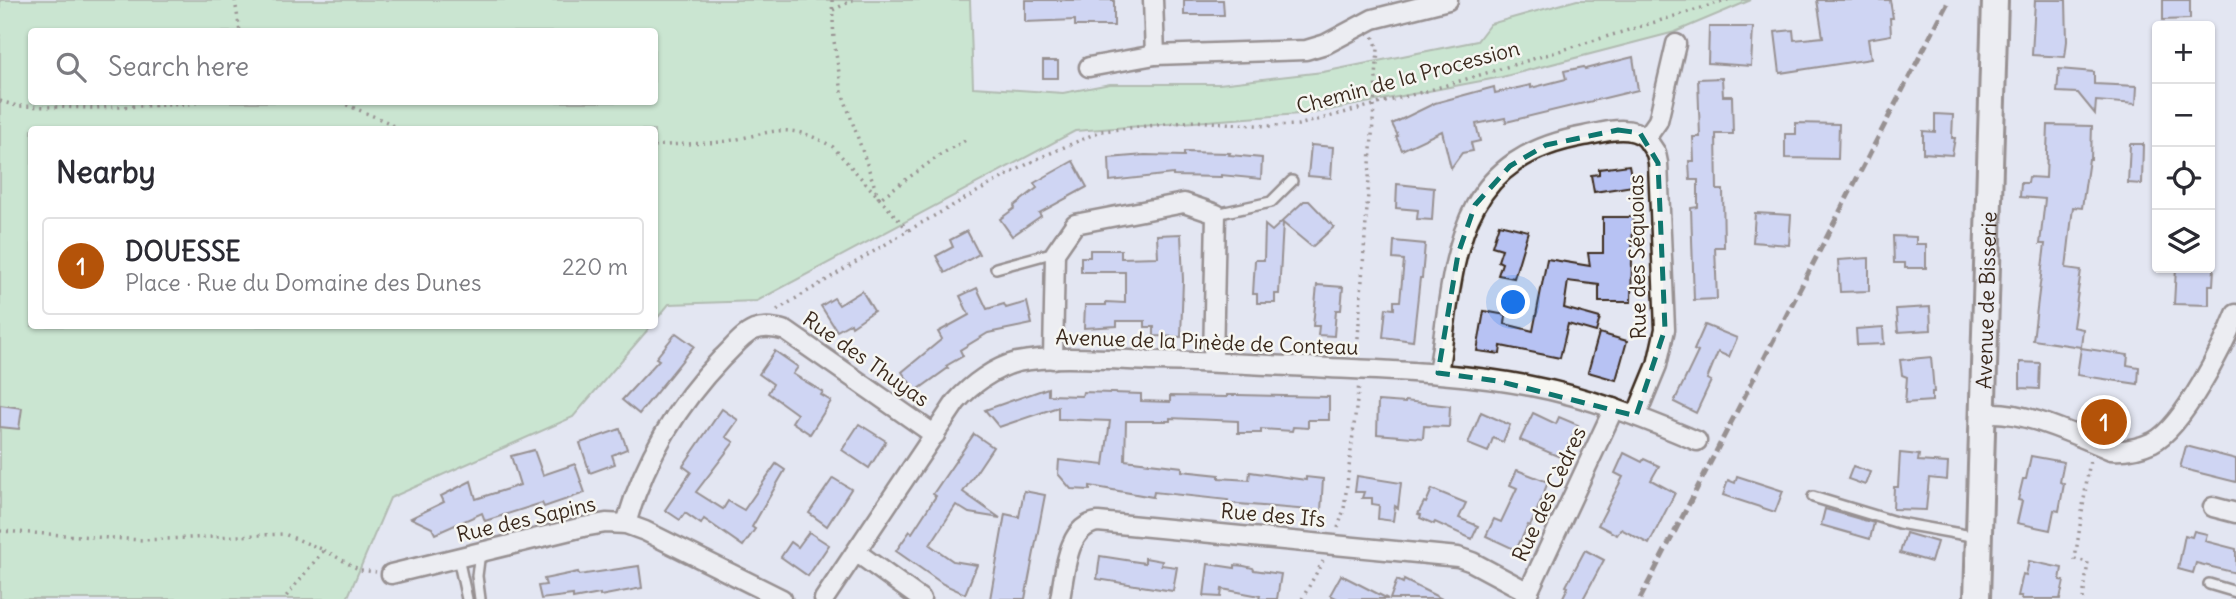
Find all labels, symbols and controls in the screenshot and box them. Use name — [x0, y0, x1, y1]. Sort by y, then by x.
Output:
map controls — [2152, 21, 2215, 273]
button: + — [2152, 21, 2215, 84]
search box — [28, 28, 658, 105]
street label: Chemin de la Procession — [1293, 34, 1523, 120]
icon: search — [52, 48, 90, 86]
text: Search here — [108, 50, 249, 83]
button: − — [2152, 84, 2215, 147]
button: locate — [2152, 147, 2215, 210]
text: Nearby — [56, 153, 156, 191]
street label: Rue des Séquoias — [1622, 174, 1652, 340]
button: layers — [2152, 210, 2215, 273]
street label: Avenue de Bisserie — [1970, 211, 2002, 389]
text: DOUESSE — [125, 235, 241, 268]
text: 1 — [76, 252, 86, 281]
text: 220 m — [562, 252, 628, 281]
text: Place · Rue du Domaine des Dunes — [125, 268, 481, 297]
your location — [1496, 285, 1530, 319]
street label: Rue des Thuyas — [797, 305, 935, 413]
street label: Avenue de la Pinède de Conteau — [1055, 323, 1359, 361]
pin: 1 — [2081, 396, 2127, 448]
street label: Rue des Cèdres — [1506, 422, 1592, 566]
street label: Rue des Sapins — [454, 490, 598, 548]
street label: Rue des Ifs — [1219, 497, 1327, 533]

